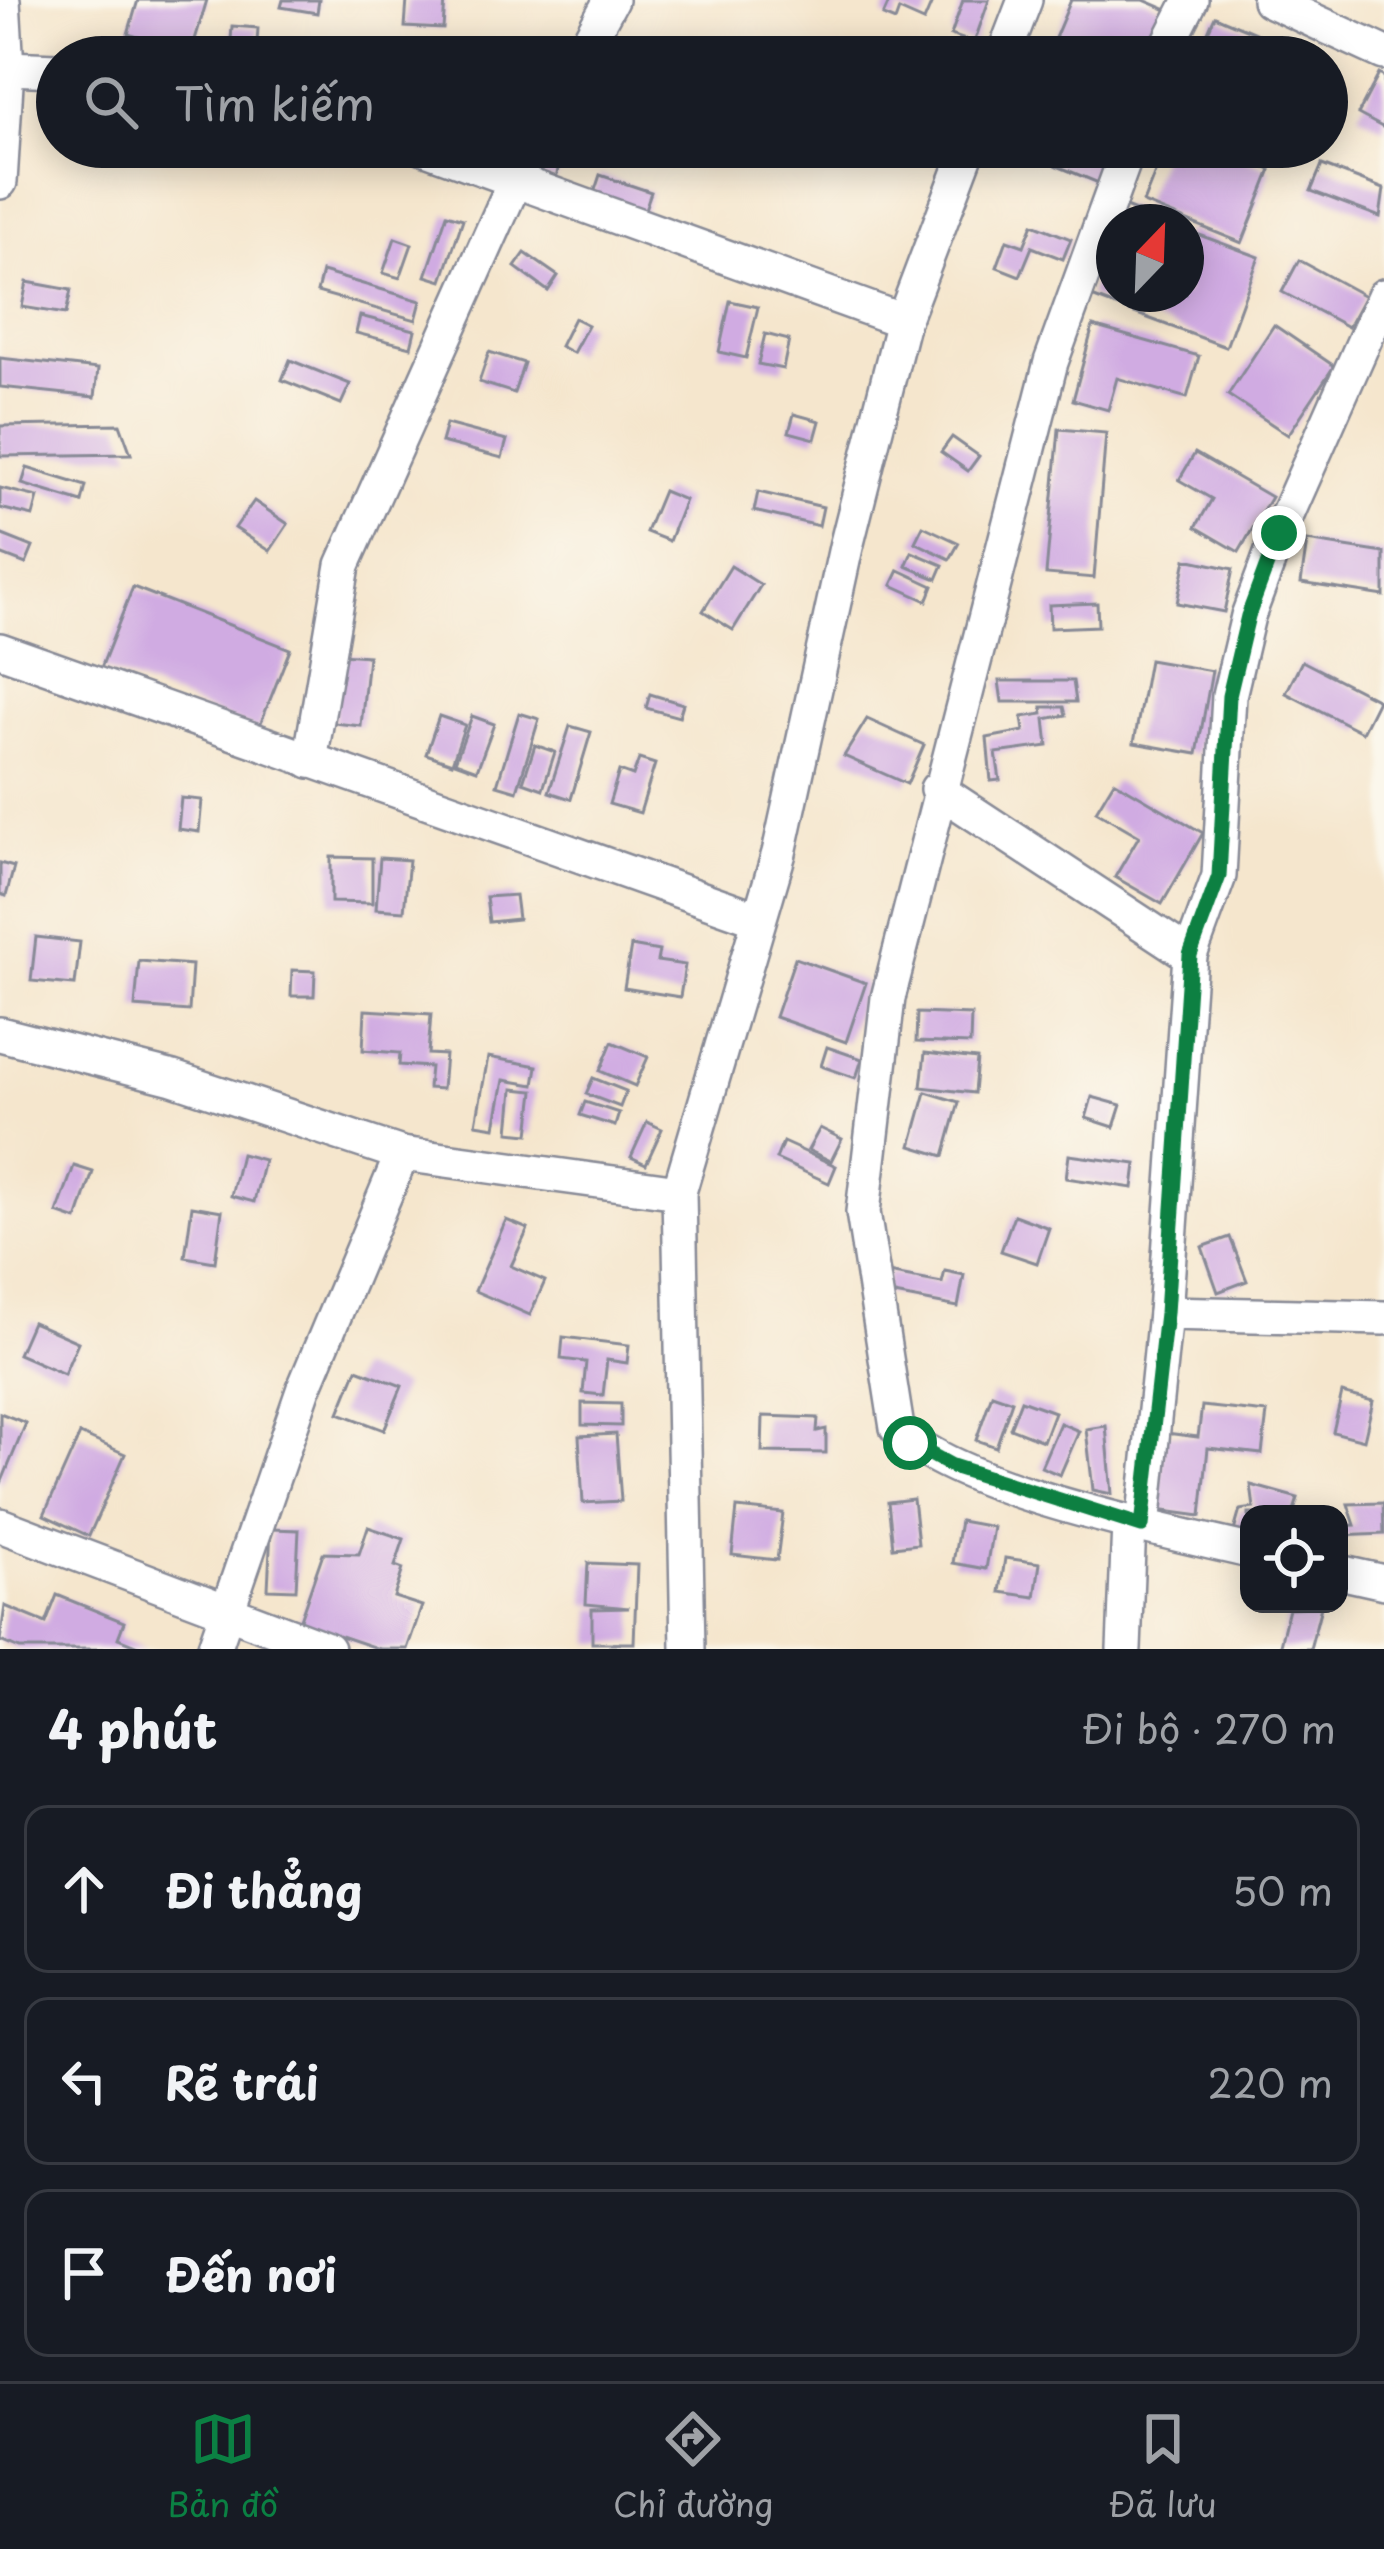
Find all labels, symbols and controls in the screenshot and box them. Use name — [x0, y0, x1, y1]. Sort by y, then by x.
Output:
search box — [36, 36, 1348, 168]
text: Tìm kiếm — [174, 68, 375, 136]
icon: search — [78, 69, 144, 135]
north arrow — [1096, 204, 1204, 312]
route end — [1252, 506, 1306, 560]
route start — [883, 1416, 937, 1470]
map controls — [1240, 1505, 1348, 1613]
button: locate — [1240, 1505, 1348, 1613]
text: 4 phút — [48, 1689, 218, 1766]
text: Đi bộ · 270 m — [1082, 1698, 1336, 1757]
text: Đi thẳng — [165, 1855, 362, 1923]
icon: ahead — [51, 1856, 117, 1922]
text: 50 m — [1232, 1860, 1333, 1919]
text: Rẽ trái — [165, 2047, 319, 2115]
icon: left — [51, 2048, 117, 2114]
text: 220 m — [1208, 2052, 1333, 2111]
text: Đến nơi — [165, 2239, 337, 2307]
icon: arrive — [51, 2240, 117, 2306]
tab: Bản đồ — [167, 2406, 278, 2528]
tab: Chỉ đường — [613, 2406, 774, 2528]
tab: Đã lưu — [1109, 2406, 1216, 2528]

